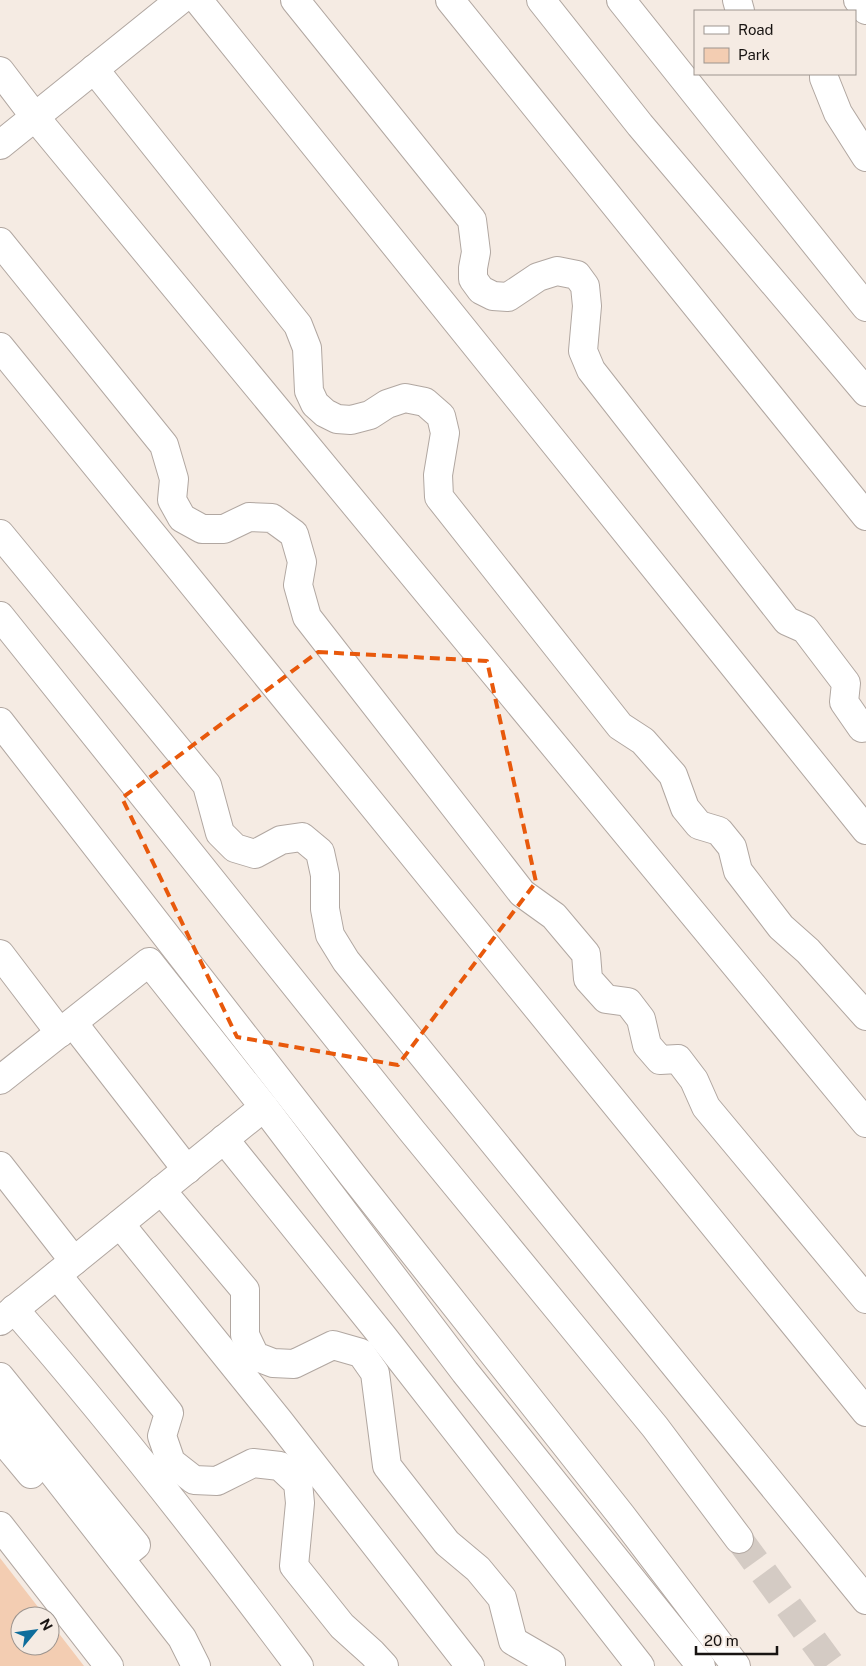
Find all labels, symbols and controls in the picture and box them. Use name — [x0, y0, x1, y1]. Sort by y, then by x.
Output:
legend — [694, 10, 856, 75]
text: Road — [738, 21, 774, 38]
text: Park — [738, 46, 770, 63]
north arrow — [10, 1606, 60, 1656]
text: N — [37, 1616, 56, 1633]
scale bar — [696, 1624, 777, 1656]
text: 20 m — [704, 1632, 739, 1649]

